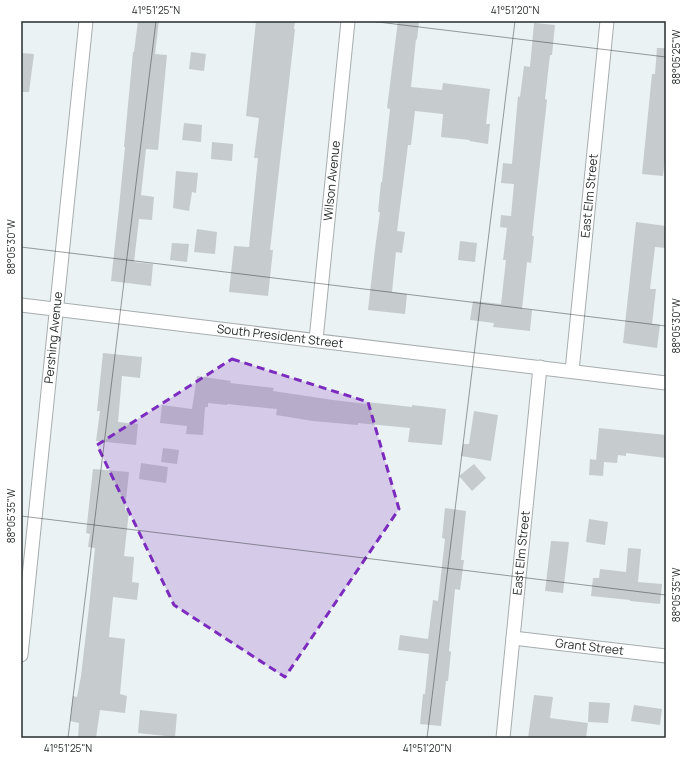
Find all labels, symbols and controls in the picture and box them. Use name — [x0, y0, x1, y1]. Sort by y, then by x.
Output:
text: 41°51'25"N — [132, 3, 180, 17]
text: 41°51'20"N — [491, 3, 539, 17]
text: 88°05'25"W — [669, 29, 683, 84]
street label: Wilson Avenue — [319, 140, 344, 222]
street label: East Elm Street — [576, 153, 602, 239]
text: 88°05'30"W — [4, 219, 18, 275]
street label: Pershing Avenue — [40, 291, 66, 384]
text: 88°05'30"W — [669, 298, 683, 354]
street label: South President Street — [216, 320, 345, 352]
text: 88°05'35"W — [4, 488, 18, 543]
street label: East Elm Street — [508, 510, 534, 596]
text: 88°05'35"W — [669, 567, 683, 622]
street label: Grant Street — [554, 634, 625, 659]
text: 41°51'25"N — [44, 741, 92, 755]
text: 41°51'20"N — [403, 741, 451, 755]

